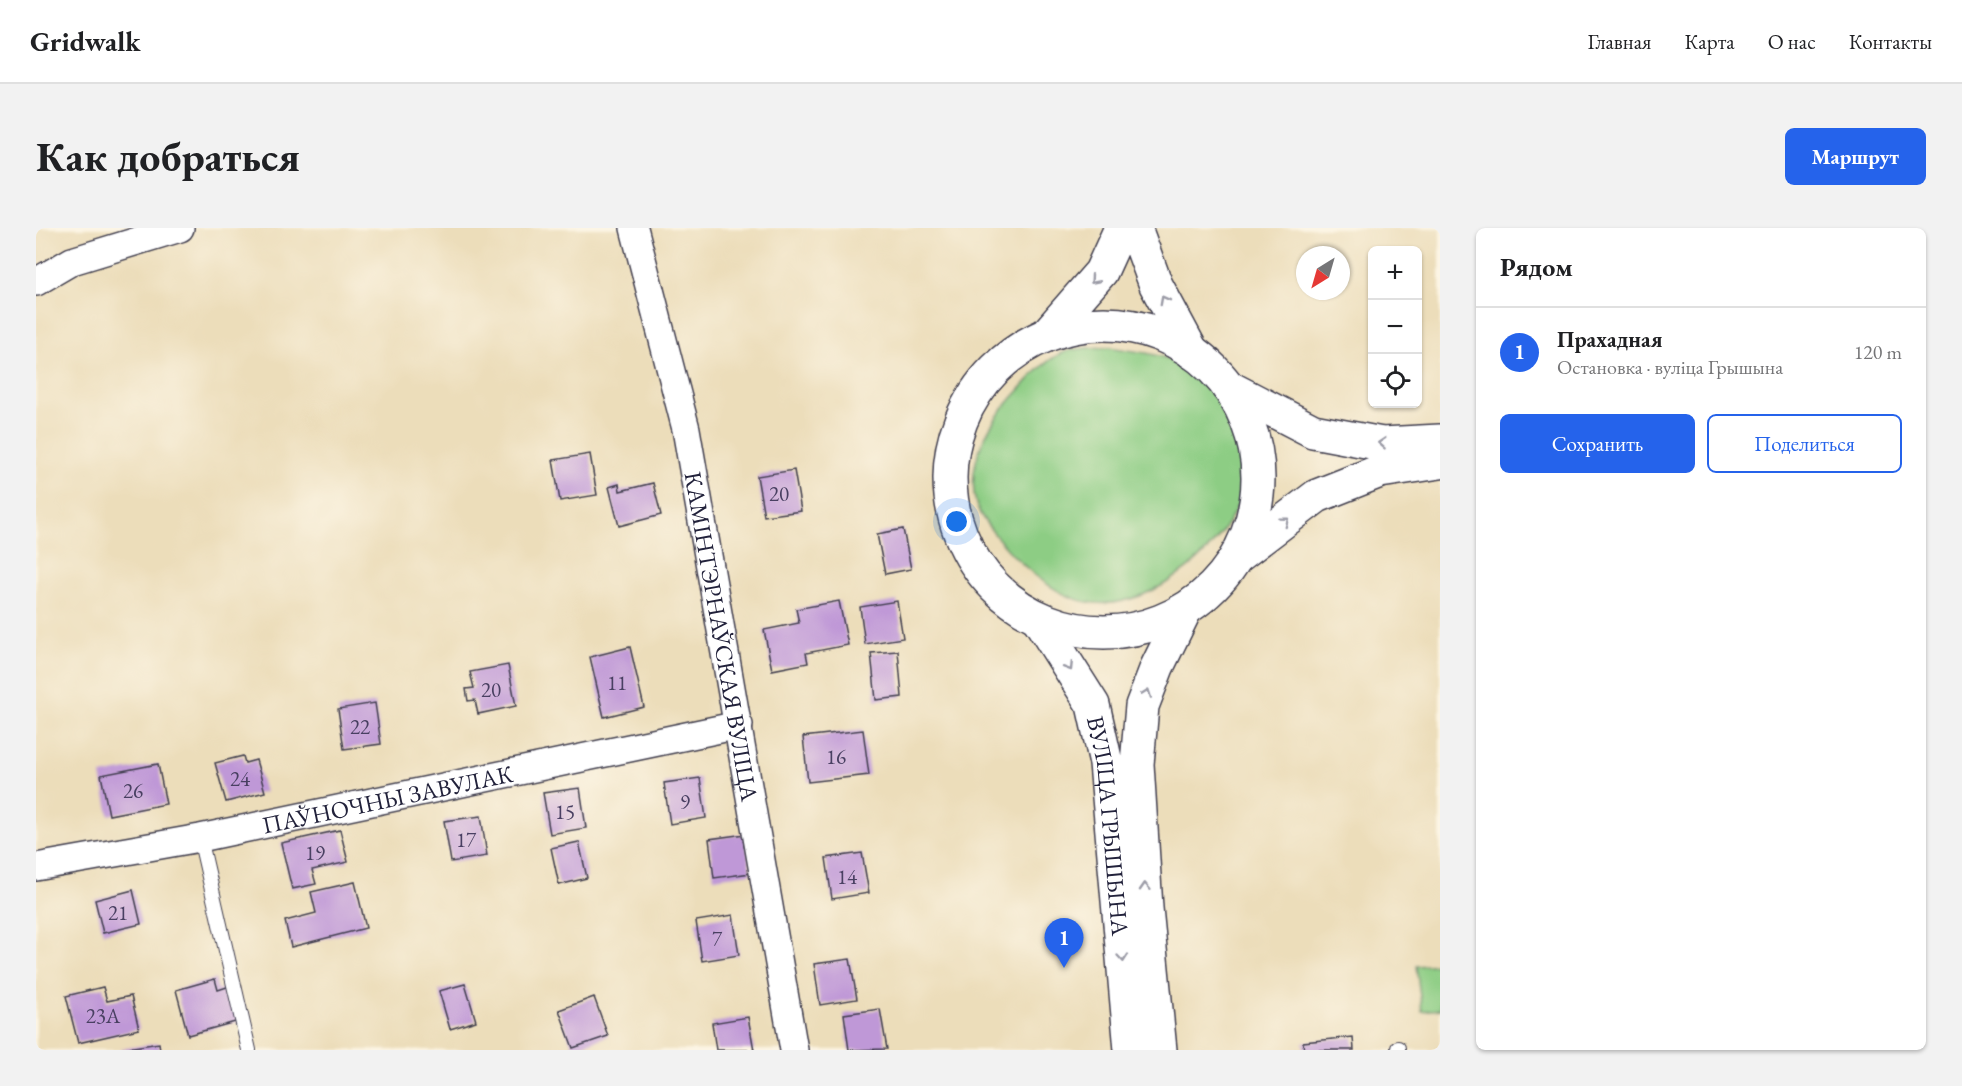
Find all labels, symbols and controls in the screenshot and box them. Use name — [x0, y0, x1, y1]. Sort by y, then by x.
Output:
text: Gridwalk — [30, 23, 141, 59]
text: Главная — [1587, 28, 1651, 55]
text: Карта — [1684, 28, 1735, 55]
text: О нас — [1768, 28, 1816, 55]
text: Контакты — [1849, 28, 1932, 55]
button: Маршрут — [1785, 128, 1926, 185]
text: Как добраться — [36, 129, 300, 184]
north arrow — [1296, 246, 1350, 300]
map controls — [1368, 246, 1422, 408]
button: + — [1368, 246, 1422, 300]
text: Рядом — [1500, 250, 1573, 284]
one-way arrow — [1090, 273, 1101, 284]
one-way arrow — [1160, 296, 1171, 306]
button: − — [1368, 300, 1422, 354]
text: Прахадная — [1557, 325, 1662, 354]
text: 1 — [1514, 339, 1525, 365]
text: 120 m — [1854, 339, 1902, 365]
button: locate — [1368, 354, 1422, 408]
text: Остановка · вуліца Грышына — [1557, 354, 1783, 380]
button: Сохранить — [1500, 414, 1695, 473]
button: Поделиться — [1707, 414, 1902, 473]
one-way arrow — [1377, 436, 1386, 449]
street label: КАМІНТЭРНАЎСКАЯ ВУЛІЦА — [678, 469, 766, 804]
house number: 20 — [769, 480, 789, 507]
your location — [942, 507, 971, 536]
one-way arrow — [1278, 517, 1289, 528]
one-way arrow — [1061, 661, 1073, 671]
house number: 11 — [607, 669, 627, 696]
house number: 20 — [481, 676, 501, 703]
one-way arrow — [1139, 689, 1152, 699]
house number: 22 — [350, 713, 370, 740]
street label: ВУЛІЦА ГРЫШЫНА — [1080, 713, 1137, 937]
house number: 16 — [826, 743, 846, 770]
street label: ПАЎНОЧНЫ ЗАВУЛАК — [259, 757, 516, 840]
house number: 24 — [230, 765, 251, 792]
house number: 26 — [123, 777, 143, 804]
house number: 9 — [680, 788, 690, 815]
house number: 15 — [555, 798, 575, 825]
house number: 17 — [456, 826, 477, 853]
house number: 19 — [305, 839, 325, 866]
house number: 14 — [837, 863, 858, 890]
one-way arrow — [1138, 883, 1151, 892]
house number: 21 — [108, 899, 128, 926]
pin: 1 — [1044, 918, 1084, 968]
house number: 7 — [712, 925, 723, 952]
one-way arrow — [1116, 954, 1129, 963]
house number: 23А — [86, 1002, 121, 1029]

